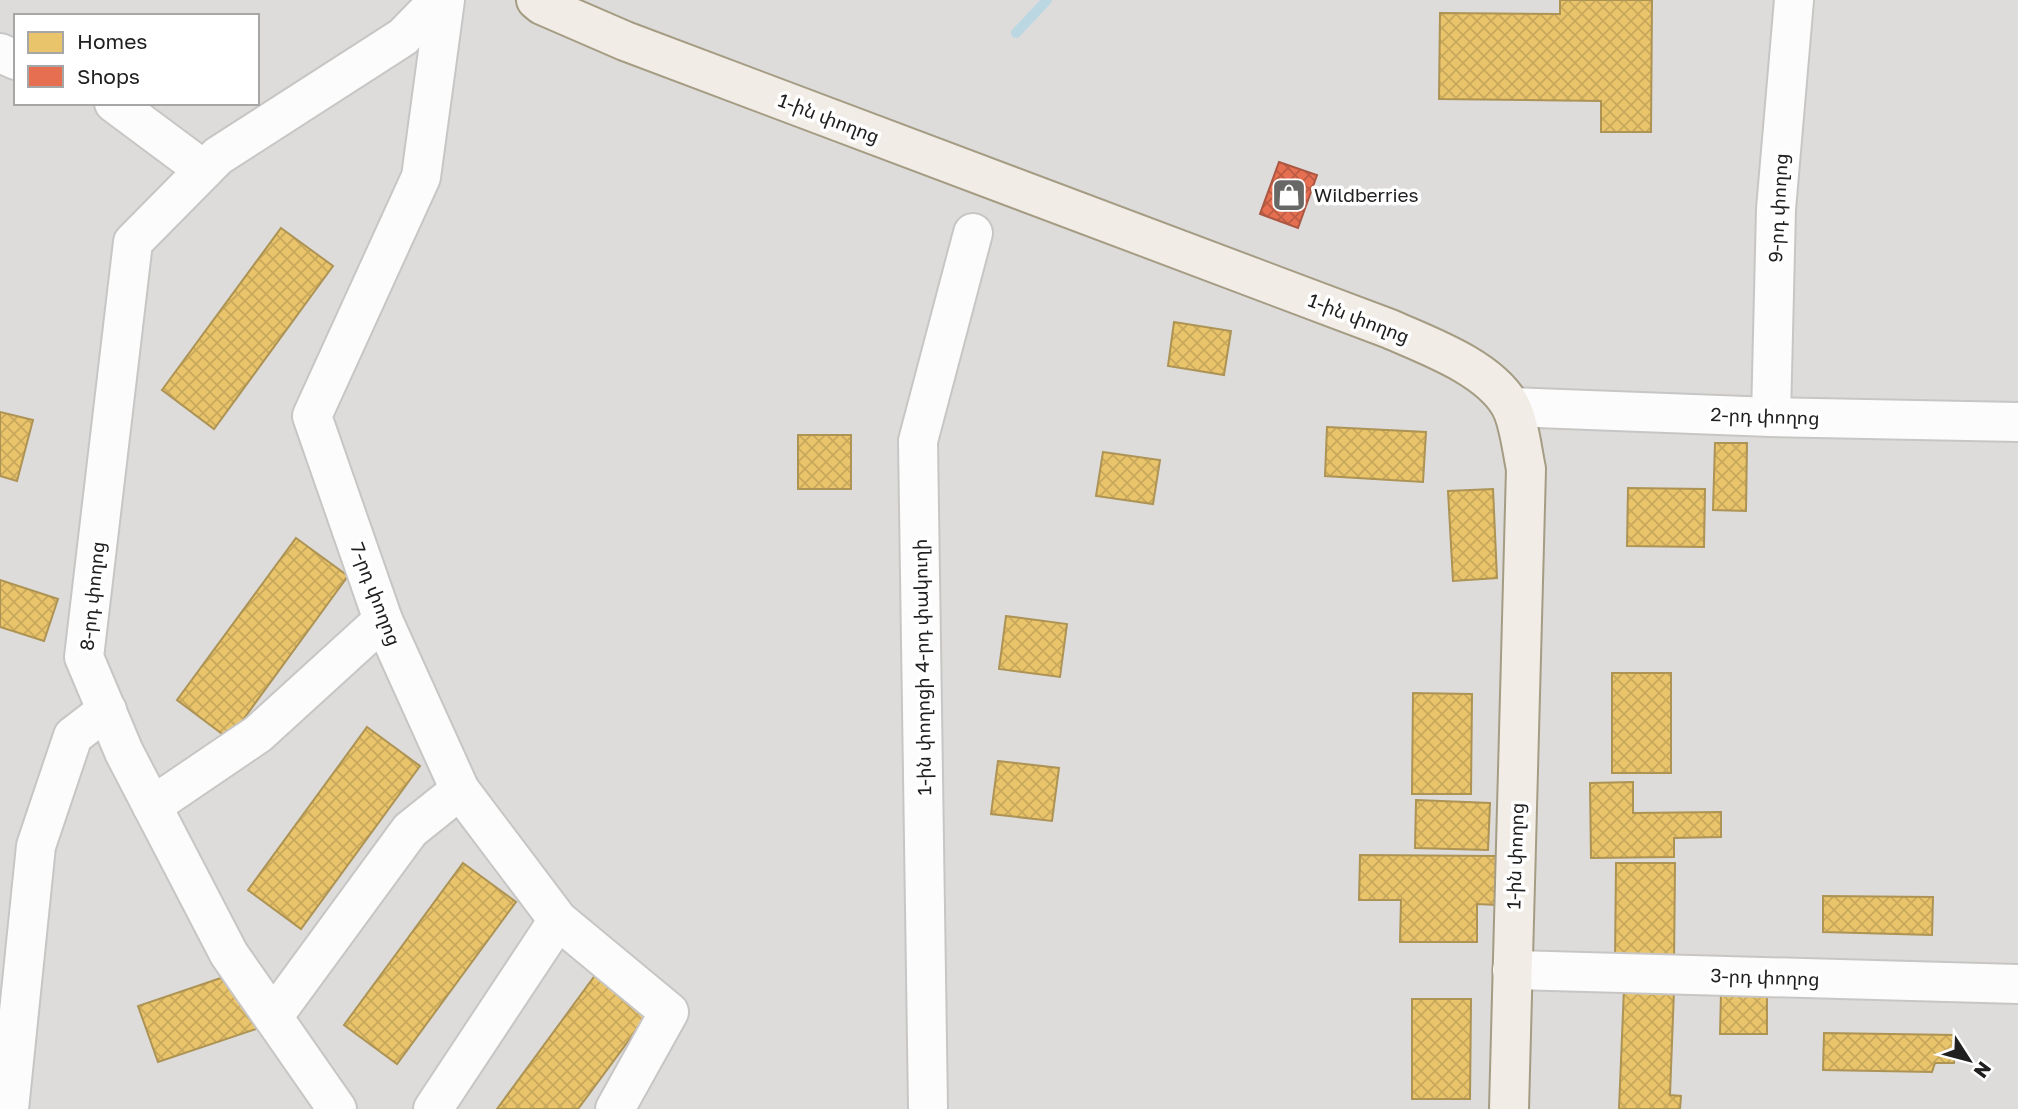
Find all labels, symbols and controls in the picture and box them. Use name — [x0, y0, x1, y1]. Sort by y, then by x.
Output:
legend — [14, 14, 259, 105]
text: Homes — [77, 28, 147, 54]
text: Shops — [77, 63, 140, 89]
street label: 1-ին փողոց — [775, 88, 883, 148]
street label: 9-րդ փողոց — [1763, 153, 1793, 263]
shop icon: Wildberries — [1270, 176, 1308, 214]
place label: Wildberries — [1314, 183, 1419, 206]
street label: 1-ին փողոց — [1305, 288, 1413, 348]
street label: 2-րդ փողոց — [1710, 402, 1820, 430]
street label: 1-ին փողոցի 4-րդ փակուղի — [908, 538, 936, 796]
street label: 7-րդ փողոց — [345, 539, 407, 649]
street label: 8-րդ փողոց — [74, 540, 110, 652]
street label: 1-ին փողոց — [1501, 802, 1529, 910]
street label: 3-րդ փողոց — [1710, 963, 1820, 991]
north arrow — [1934, 1025, 2004, 1095]
text: N — [1970, 1058, 1997, 1083]

